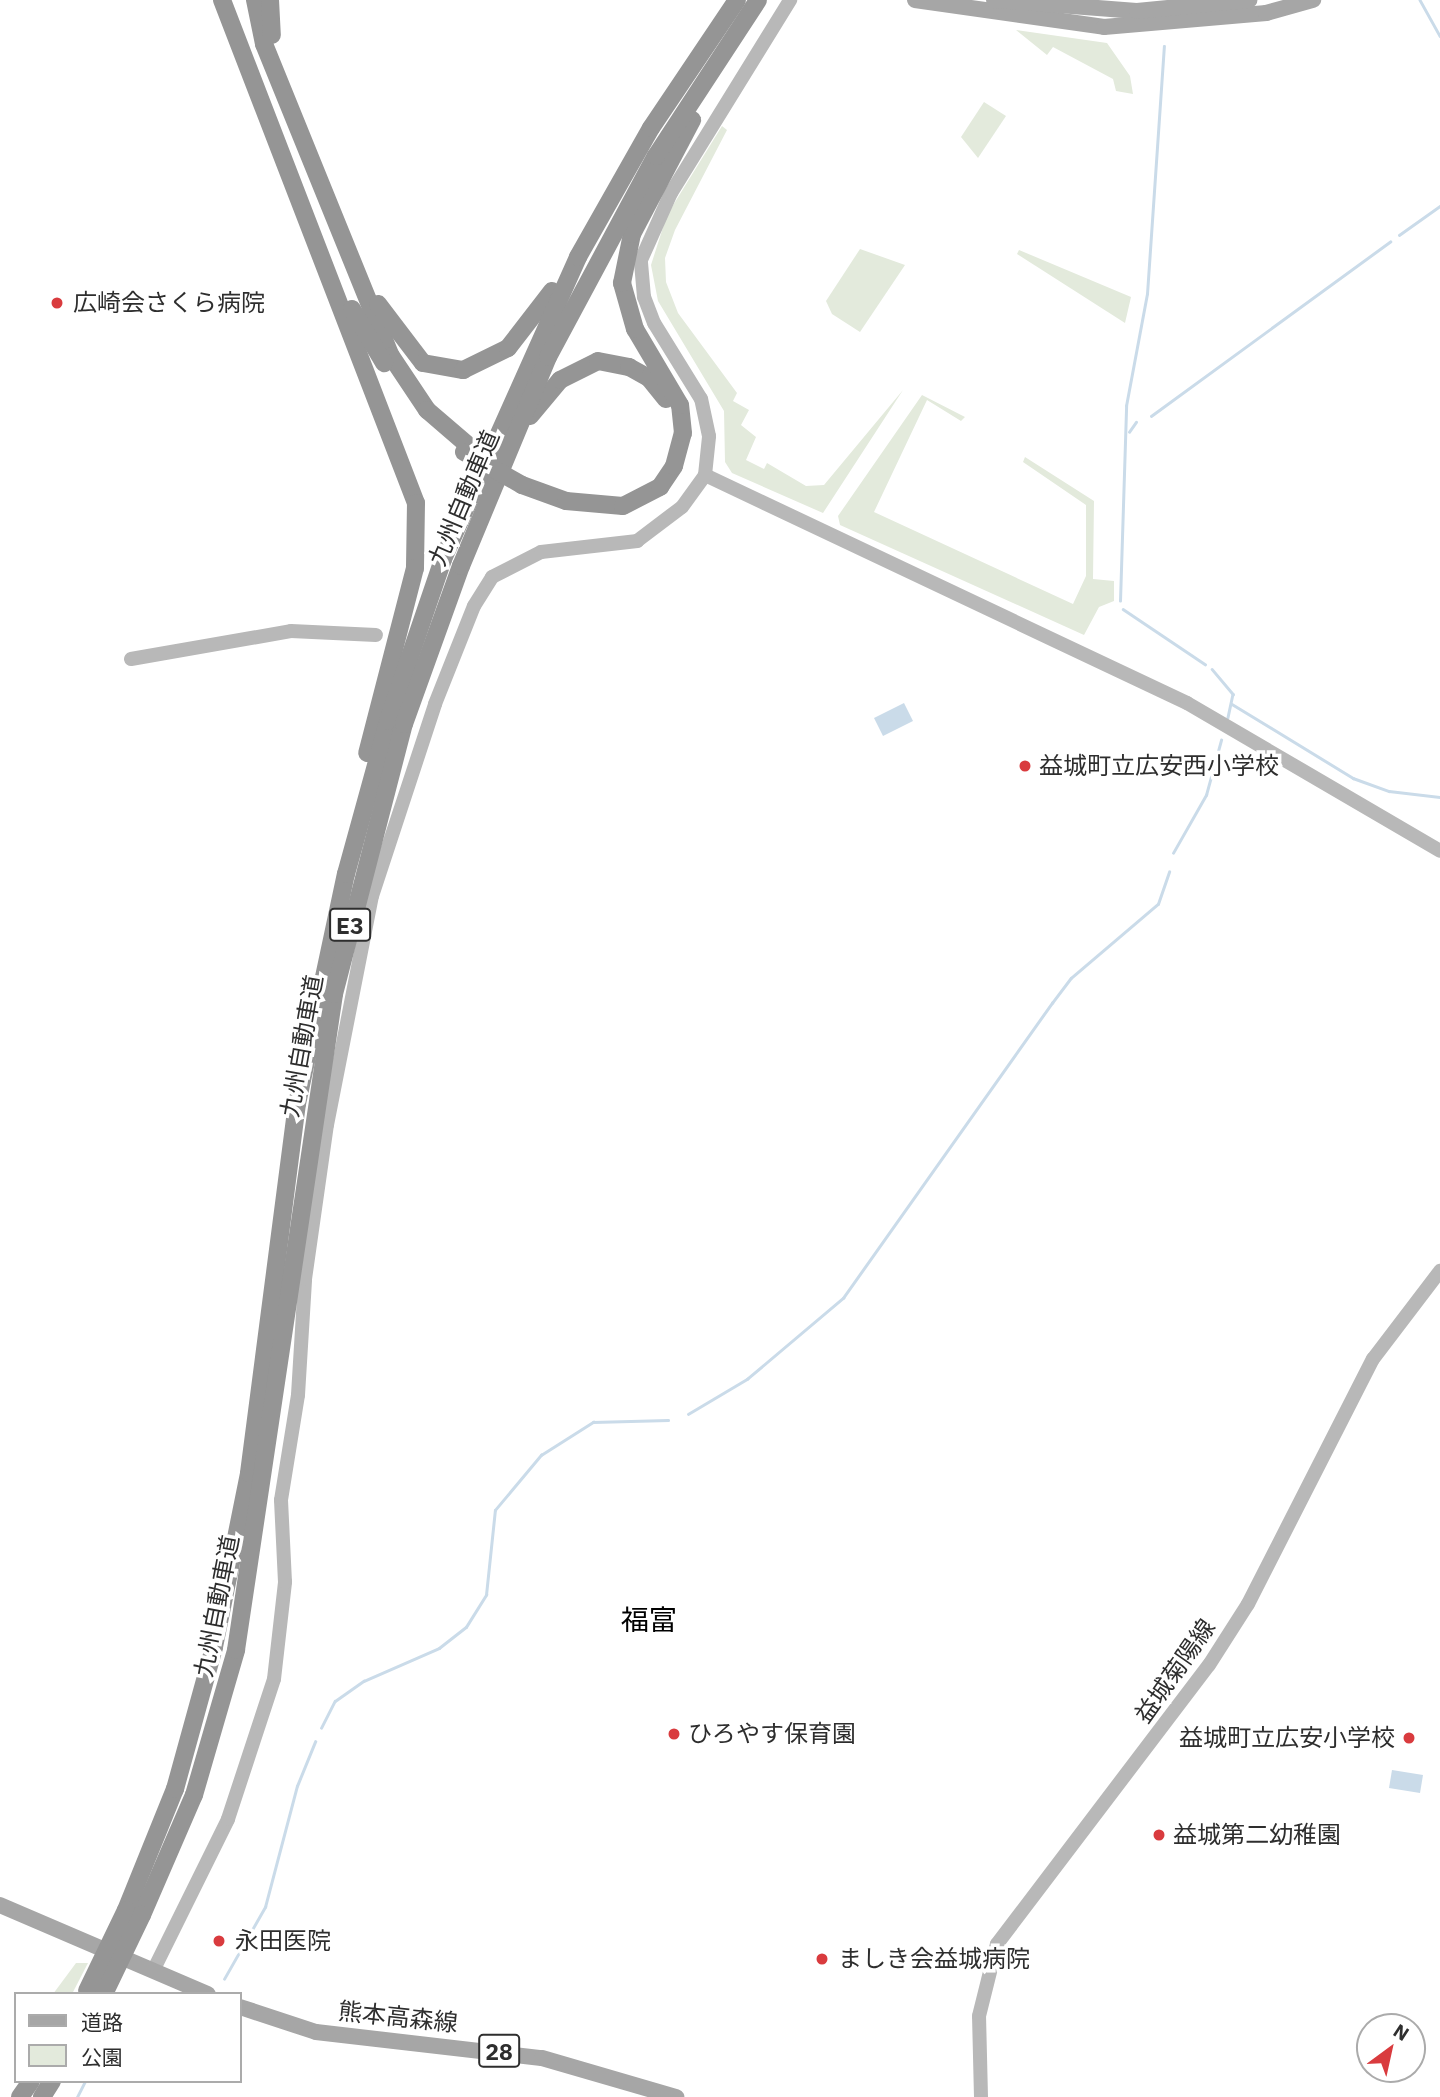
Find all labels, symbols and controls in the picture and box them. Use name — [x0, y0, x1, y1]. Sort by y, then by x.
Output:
place label: 広崎会さくら病院 — [73, 289, 265, 317]
marker: 広崎会さくら病院 — [47, 293, 67, 313]
street label: 九州自動車道 — [423, 426, 505, 570]
place label: 益城町立広安西小学校 — [1039, 752, 1279, 780]
marker: 益城町立広安西小学校 — [1017, 758, 1033, 774]
road number: E3 — [329, 906, 371, 944]
street label: 九州自動車道 — [275, 973, 329, 1119]
street label: 九州自動車道 — [189, 1533, 245, 1679]
district label: 福富 — [621, 1603, 677, 1637]
street label: 益城菊陽線 — [1129, 1614, 1221, 1728]
place label: ひろやす保育園 — [688, 1720, 856, 1748]
place label: 益城町立広安小学校 — [1179, 1724, 1395, 1752]
marker: ひろやす保育園 — [666, 1726, 682, 1742]
marker: 益城町立広安小学校 — [1401, 1730, 1417, 1746]
place label: 益城第二幼稚園 — [1173, 1821, 1341, 1849]
marker: 益城第二幼稚園 — [1151, 1827, 1167, 1843]
place label: 永田医院 — [235, 1927, 331, 1955]
marker: 永田医院 — [209, 1931, 229, 1951]
place label: ましき会益城病院 — [838, 1945, 1030, 1973]
marker: ましき会益城病院 — [812, 1949, 832, 1969]
legend — [14, 1992, 242, 2083]
street label: 熊本高森線 — [337, 1996, 459, 2038]
text: 道路 — [81, 2008, 123, 2036]
north arrow — [1356, 2013, 1426, 2083]
text: N — [1389, 2018, 1414, 2046]
road number: 28 — [478, 2032, 520, 2070]
text: 公園 — [81, 2043, 123, 2071]

